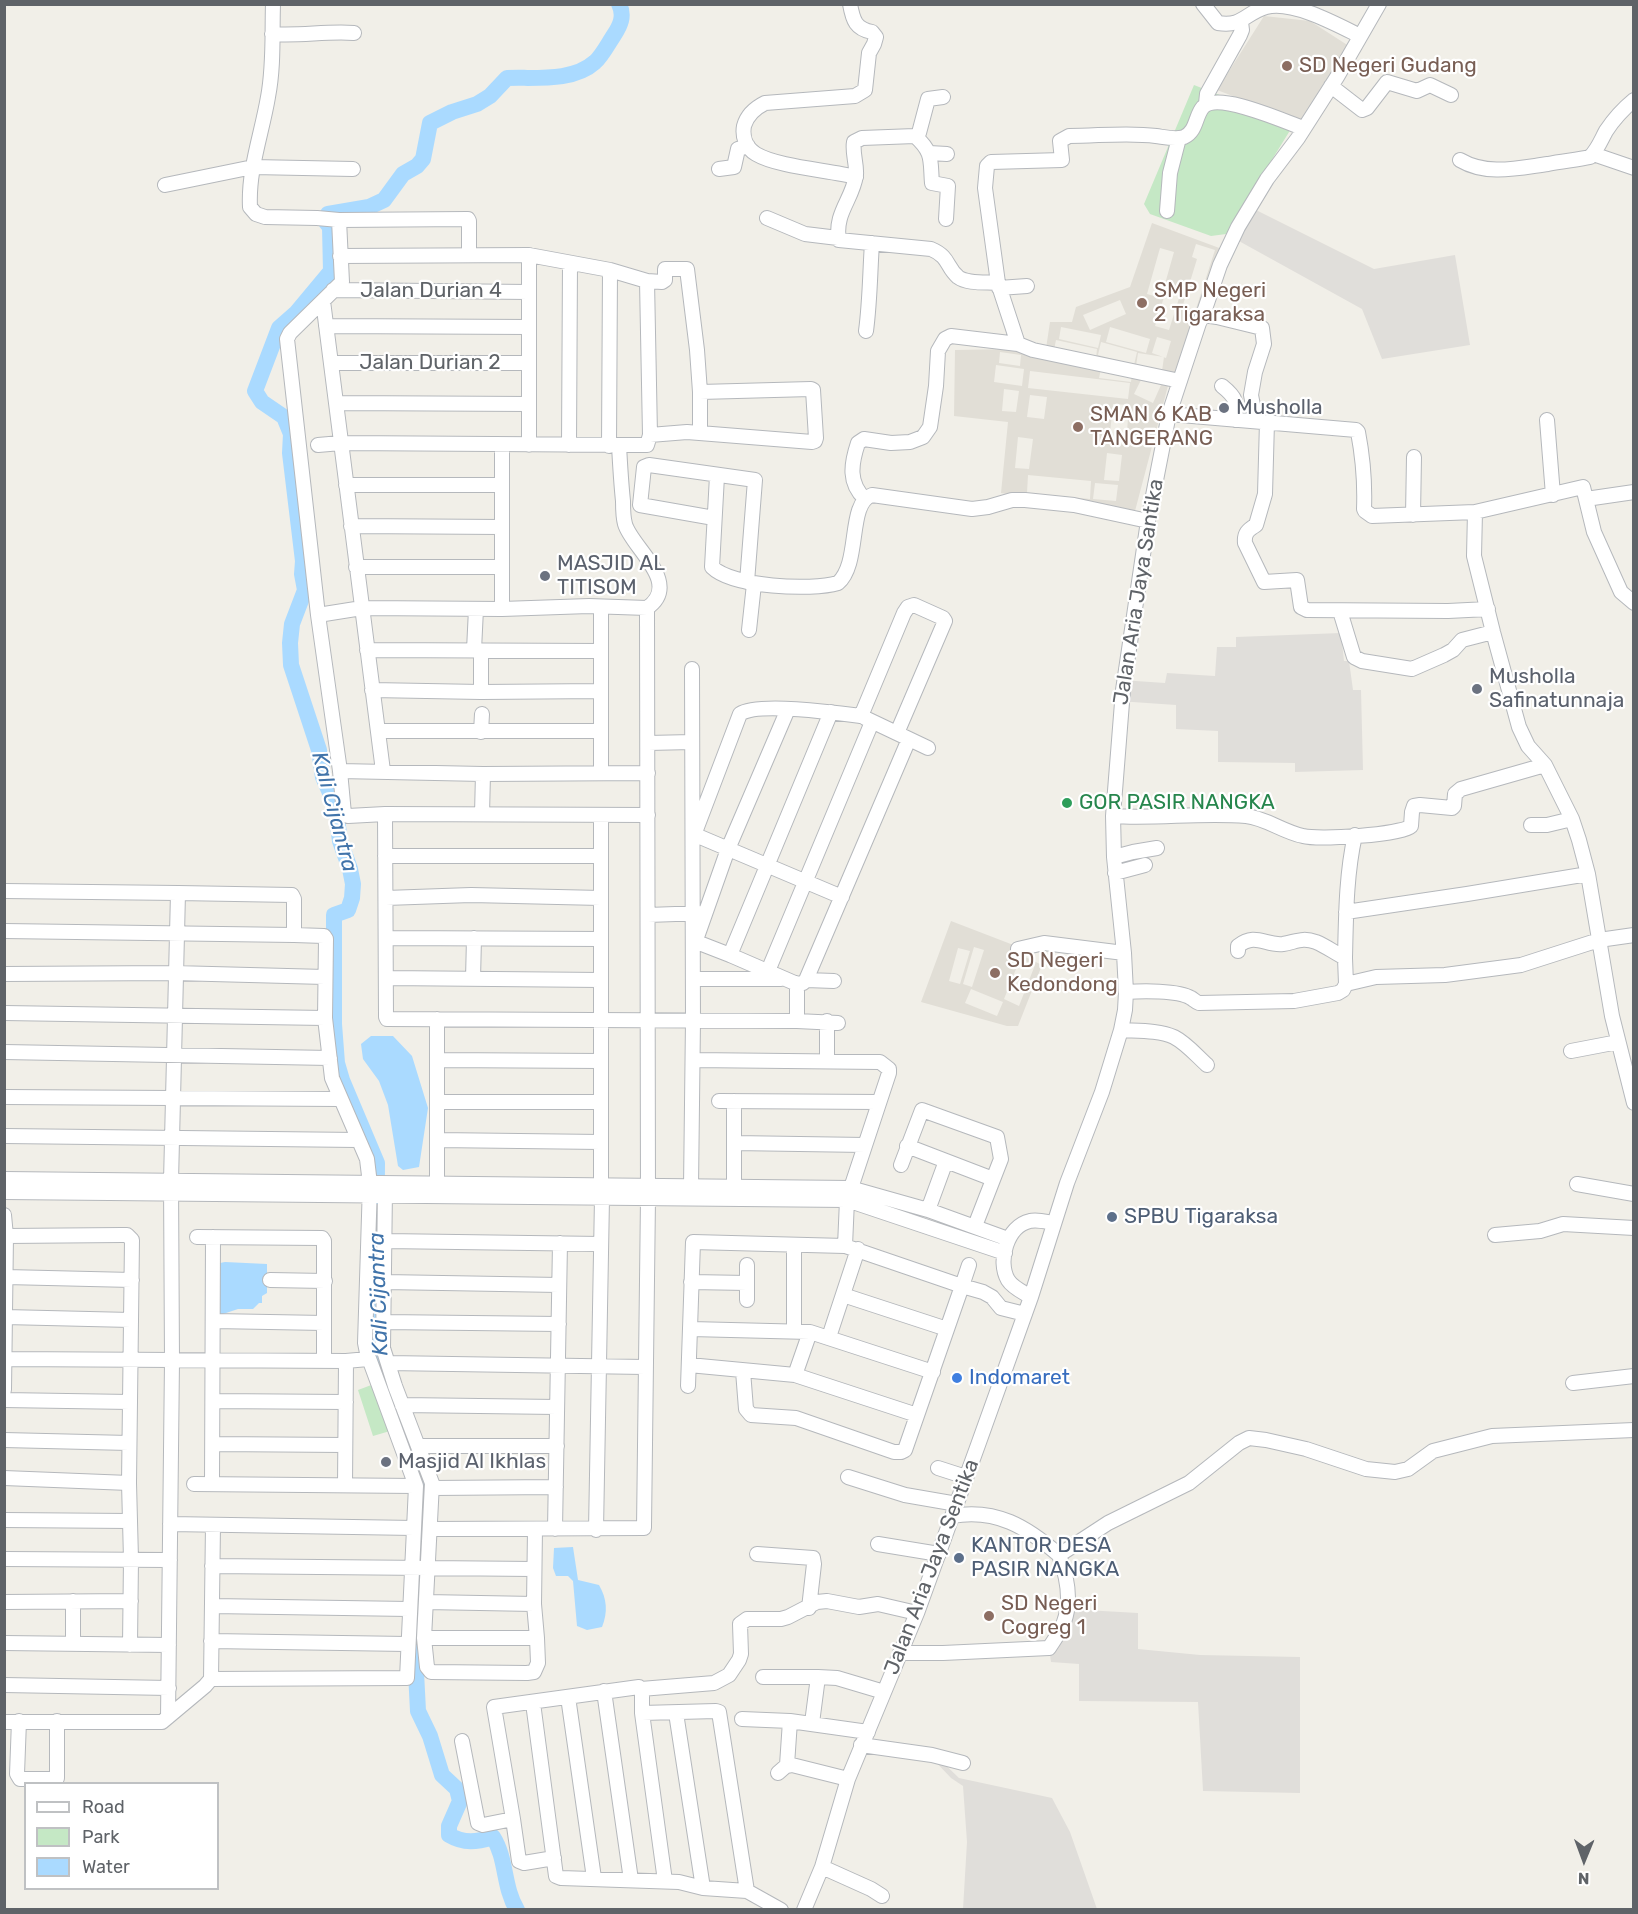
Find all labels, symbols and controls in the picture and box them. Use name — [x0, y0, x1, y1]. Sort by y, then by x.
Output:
place label: SD Negeri Gudang — [1299, 53, 1477, 79]
marker: SD Negeri Gudang — [1280, 59, 1294, 73]
street label: Jalan Durian 4 — [360, 278, 502, 304]
place label: SMP Negeri 2 Tigaraksa — [1154, 278, 1266, 328]
marker: SMP Negeri 2 Tigaraksa — [1135, 296, 1149, 310]
street label: Jalan Durian 2 — [359, 350, 501, 376]
place label: Musholla — [1236, 395, 1323, 421]
marker: Musholla — [1217, 401, 1231, 415]
place label: SMAN 6 KAB TANGERANG — [1090, 402, 1213, 452]
marker: SMAN 6 KAB TANGERANG — [1071, 420, 1085, 434]
street label: Jalan Aria Jaya Santika — [1109, 477, 1169, 707]
place label: MASJID AL TITISOM — [557, 551, 665, 601]
marker: MASJID AL TITISOM — [538, 569, 552, 583]
place label: Musholla Safinatunnaja — [1489, 664, 1624, 714]
marker: Musholla Safinatunnaja — [1470, 682, 1484, 696]
water label: Kali Cijantra — [305, 749, 363, 875]
place label: GOR PASIR NANGKA — [1079, 790, 1275, 816]
marker: GOR PASIR NANGKA — [1060, 796, 1074, 810]
place label: SD Negeri Kedondong — [1007, 948, 1118, 998]
marker: SD Negeri Kedondong — [988, 966, 1002, 980]
place label: SPBU Tigaraksa — [1124, 1204, 1278, 1230]
marker: SPBU Tigaraksa — [1105, 1210, 1119, 1224]
water label: Kali Cijantra — [364, 1232, 394, 1356]
place label: Indomaret — [969, 1365, 1070, 1391]
marker: Indomaret — [950, 1371, 964, 1385]
place label: Masjid Al Ikhlas — [398, 1449, 546, 1475]
marker: Masjid Al Ikhlas — [379, 1455, 393, 1469]
street label: Jalan Aria Jaya Sentika — [879, 1456, 985, 1678]
place label: KANTOR DESA PASIR NANGKA — [971, 1533, 1119, 1583]
marker: KANTOR DESA PASIR NANGKA — [952, 1551, 966, 1565]
place label: SD Negeri Cogreg 1 — [1001, 1591, 1097, 1641]
marker: SD Negeri Cogreg 1 — [982, 1609, 996, 1623]
legend — [24, 1782, 219, 1890]
text: Road — [82, 1796, 125, 1818]
text: Park — [82, 1826, 119, 1848]
north arrow — [1554, 1830, 1614, 1890]
text: Water — [82, 1856, 130, 1878]
text: N — [1578, 1869, 1590, 1888]

